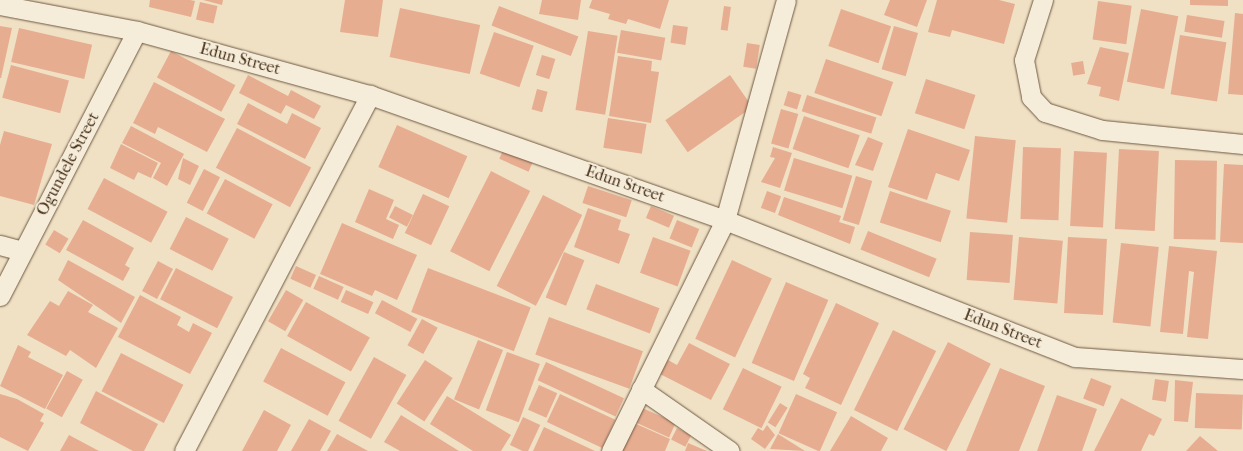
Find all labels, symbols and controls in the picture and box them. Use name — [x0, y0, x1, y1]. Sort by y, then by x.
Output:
street label: Edun Street — [198, 39, 282, 79]
street label: Ogundele Street — [33, 109, 103, 219]
street label: Edun Street — [583, 162, 667, 206]
street label: Edun Street — [961, 305, 1045, 353]

